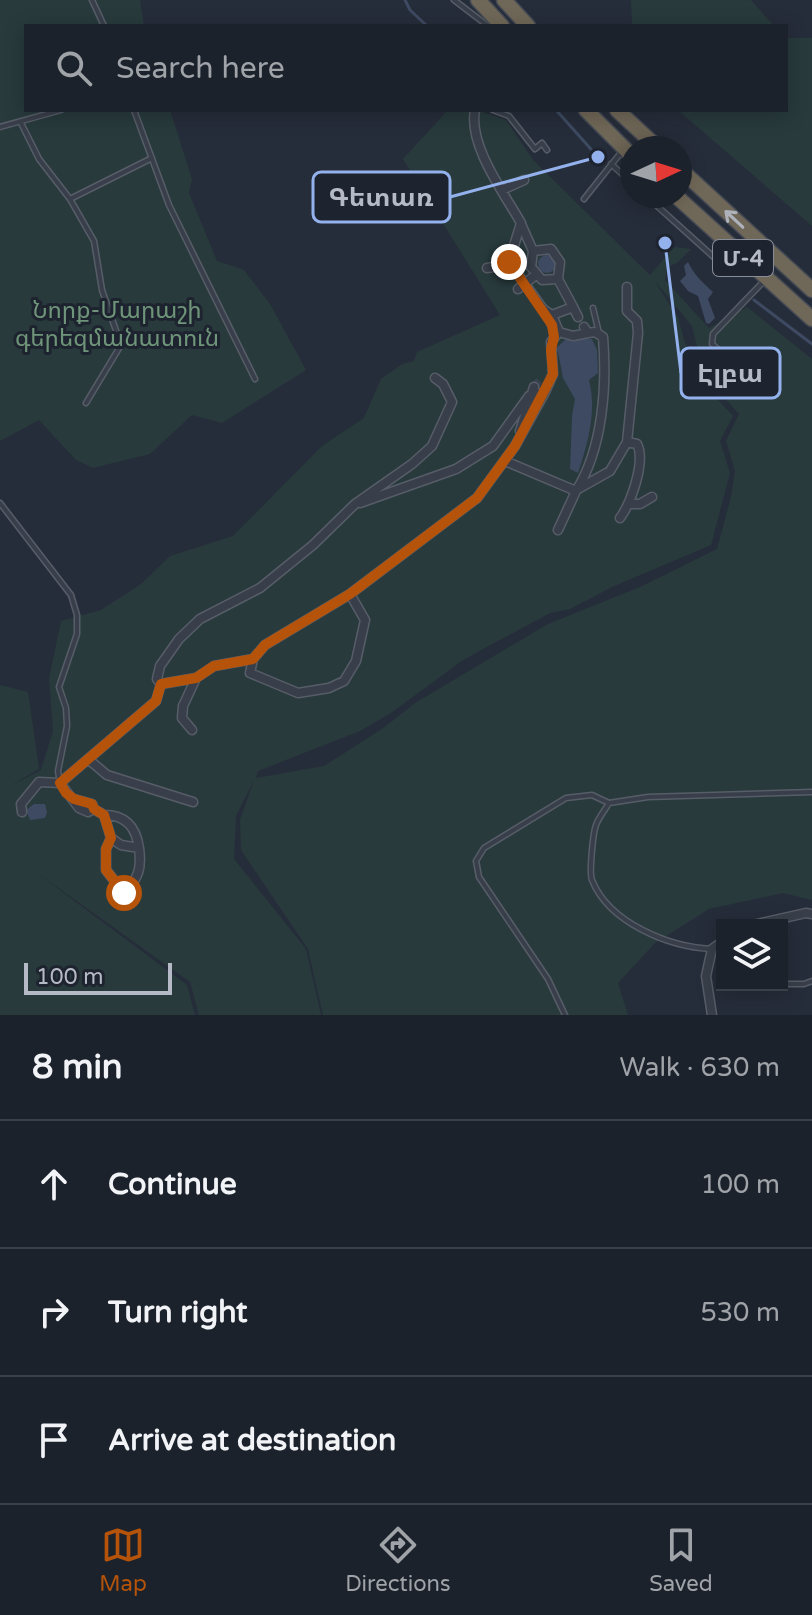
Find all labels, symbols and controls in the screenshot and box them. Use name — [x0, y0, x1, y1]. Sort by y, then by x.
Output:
search box — [24, 24, 788, 112]
icon: search — [52, 46, 96, 90]
text: Search here — [116, 50, 285, 87]
north arrow — [620, 136, 692, 208]
callout: Գետառ — [313, 172, 450, 222]
text: Գետառ — [329, 182, 434, 213]
one-way arrow — [724, 210, 744, 228]
road number: Մ-4 — [713, 240, 773, 276]
route end — [491, 244, 527, 280]
park label: Նորք-Մարաշի գերեզմանատուն — [15, 296, 219, 353]
callout: Էլբա — [681, 348, 780, 398]
text: Էլբա — [697, 358, 763, 389]
route start — [106, 875, 142, 911]
map controls — [716, 919, 788, 991]
button: layers — [716, 919, 788, 991]
scale bar — [24, 959, 172, 995]
text: 100 m — [36, 964, 103, 990]
text: 8 min — [32, 1047, 123, 1088]
text: Walk · 630 m — [620, 1052, 780, 1083]
icon: ahead — [32, 1162, 76, 1206]
text: Continue — [108, 1166, 237, 1203]
text: 100 m — [700, 1169, 780, 1200]
icon: right — [32, 1290, 76, 1334]
text: Turn right — [108, 1294, 248, 1331]
text: 530 m — [700, 1297, 780, 1328]
icon: arrive — [32, 1418, 76, 1462]
text: Arrive at destination — [108, 1422, 396, 1459]
tab: Map — [99, 1523, 147, 1597]
tab: Directions — [345, 1523, 451, 1597]
tab: Saved — [649, 1523, 713, 1597]

